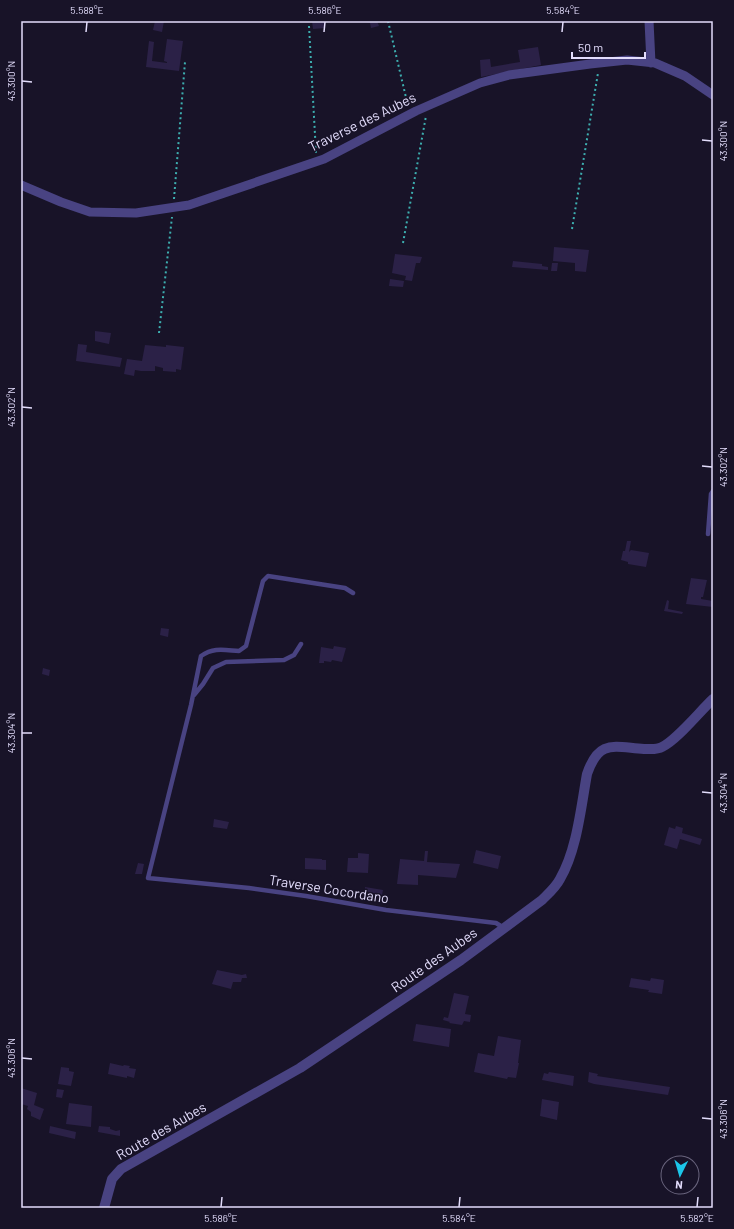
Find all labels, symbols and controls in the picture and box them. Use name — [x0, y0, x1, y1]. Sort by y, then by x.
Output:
text: 5.588°E — [70, 4, 104, 16]
text: 5.586°E — [308, 4, 342, 16]
text: 5.584°E — [546, 4, 580, 16]
scale bar — [572, 34, 645, 60]
text: 50 m — [578, 40, 603, 54]
text: 43.300°N — [5, 61, 17, 101]
street label: Traverse des Aubes — [305, 88, 419, 155]
text: 43.300°N — [717, 121, 729, 161]
text: 43.302°N — [5, 387, 17, 427]
text: 43.302°N — [717, 447, 729, 487]
text: 43.304°N — [5, 713, 17, 753]
text: 43.304°N — [717, 773, 729, 813]
street label: Traverse Cocordano — [268, 871, 390, 906]
street label: Route des Aubes — [387, 924, 480, 996]
text: 43.306°N — [5, 1038, 17, 1078]
street label: Route des Aubes — [113, 1098, 209, 1163]
text: 43.306°N — [717, 1099, 729, 1139]
north arrow — [660, 1155, 700, 1195]
text: N — [675, 1179, 683, 1192]
text: 5.586°E — [204, 1212, 238, 1224]
text: 5.584°E — [442, 1212, 476, 1224]
text: 5.582°E — [680, 1212, 714, 1224]

